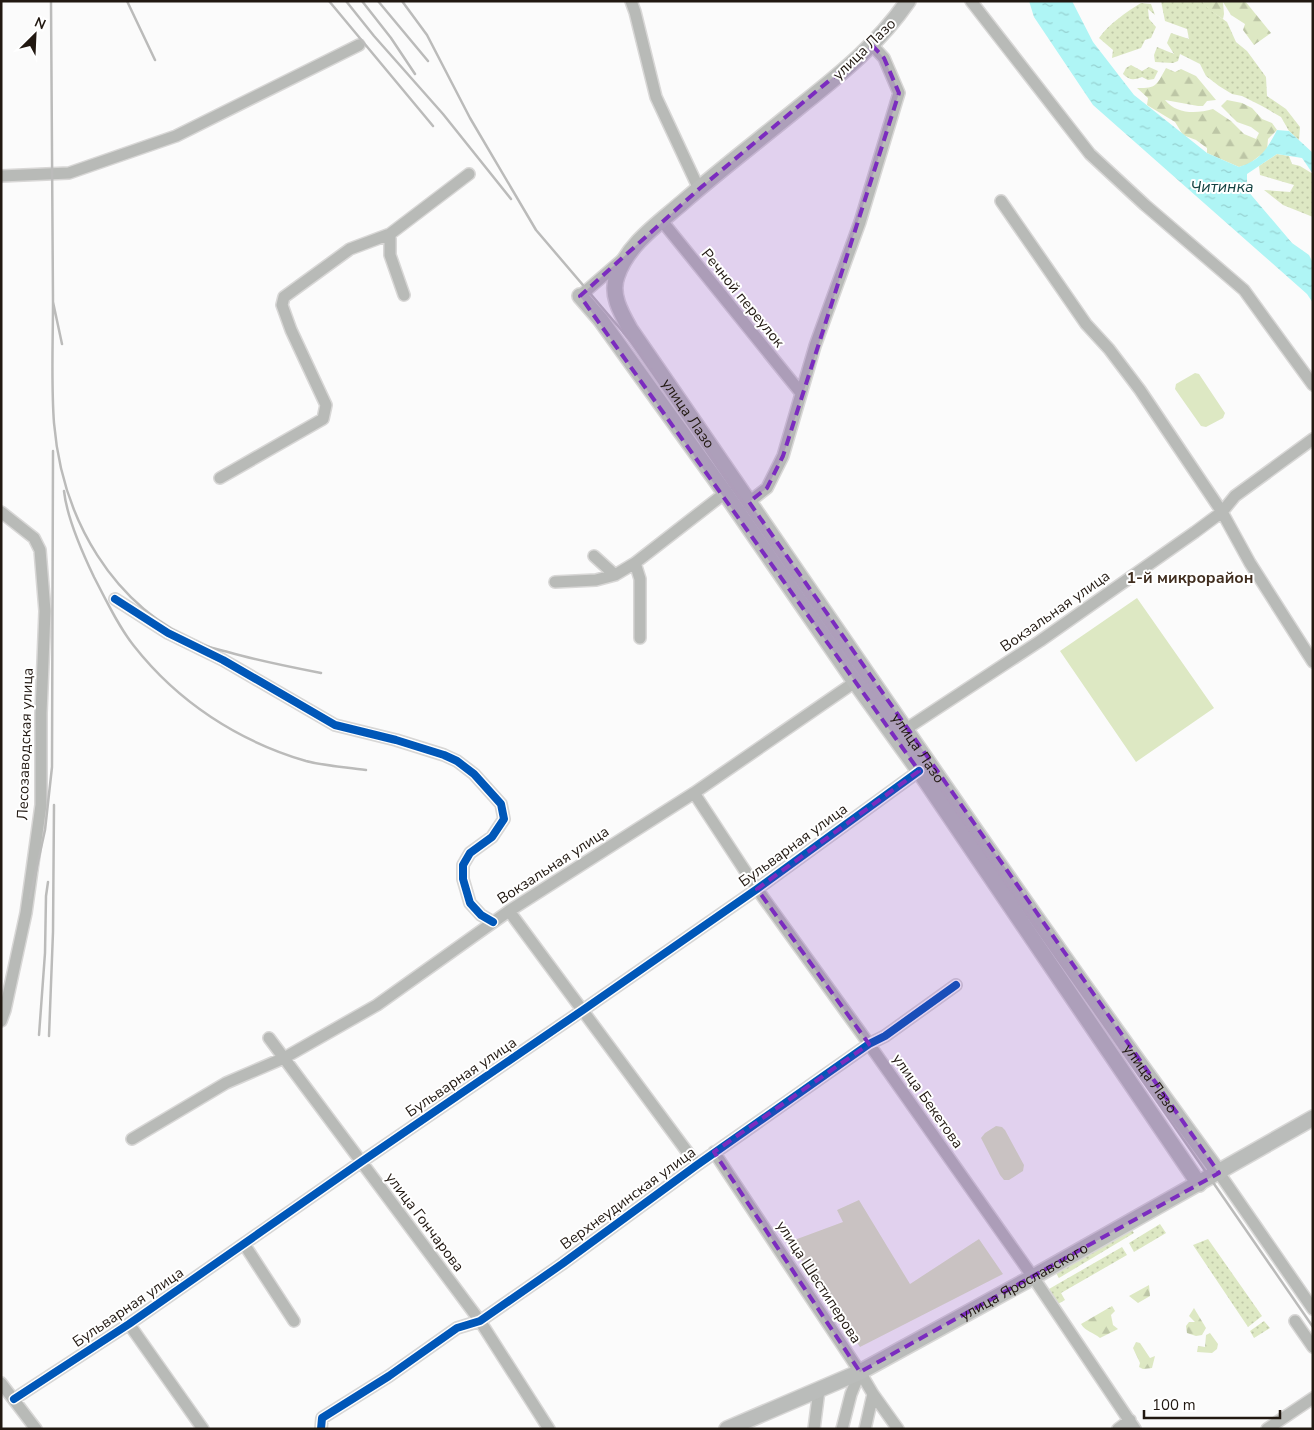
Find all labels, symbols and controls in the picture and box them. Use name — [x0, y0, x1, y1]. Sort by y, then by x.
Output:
north arrow — [10, 10, 60, 60]
text: N — [31, 13, 49, 34]
street label: улица Лазо — [828, 14, 900, 84]
water label: Читинка — [1190, 176, 1254, 198]
street label: Речной переулок — [697, 244, 789, 352]
street label: улица Лазо — [657, 374, 719, 452]
street label: Вокзальная улица — [996, 566, 1114, 656]
district label: 1-й микрорайон — [1127, 567, 1254, 589]
street label: Лесозаводская улица — [12, 667, 38, 821]
street label: улица Лазо — [887, 709, 949, 787]
street label: Бульварная улица — [735, 799, 851, 891]
street label: Вокзальная улица — [493, 821, 613, 909]
street label: Бульварная улица — [402, 1032, 520, 1122]
street label: улица Лазо — [1119, 1040, 1182, 1117]
street label: улица Бекетова — [888, 1050, 968, 1152]
street label: Верхнеудинская улица — [556, 1142, 700, 1254]
street label: улица Гончарова — [381, 1168, 469, 1276]
street label: улица Шестиперова — [772, 1217, 866, 1347]
street label: улица Ярославского — [956, 1238, 1092, 1325]
street label: Бульварная улица — [69, 1262, 187, 1352]
scale bar — [1144, 1388, 1280, 1420]
text: 100 m — [1152, 1395, 1196, 1415]

